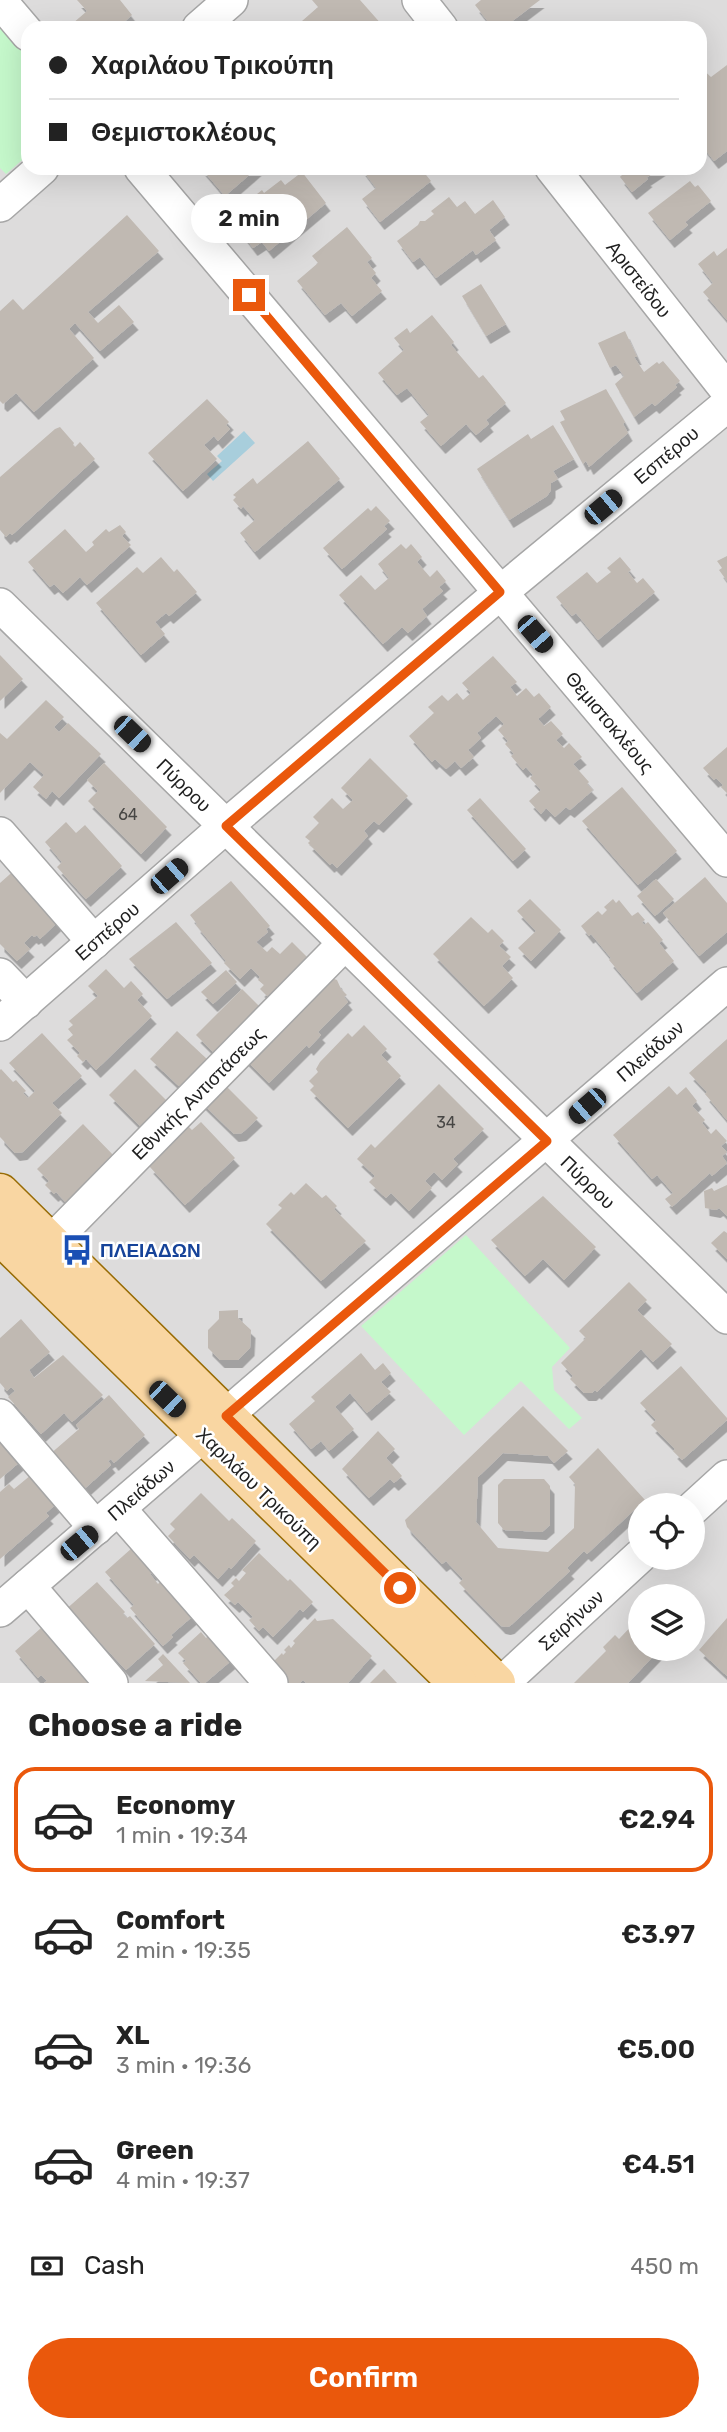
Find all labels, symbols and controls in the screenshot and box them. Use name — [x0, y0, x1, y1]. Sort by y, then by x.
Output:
text: Χαριλάου Τρικούπη — [91, 50, 334, 81]
text: Θεμιστοκλέους — [91, 117, 276, 148]
callout: 2 min — [191, 194, 307, 243]
text: 2 min — [218, 204, 280, 232]
street label: Αριστείδου — [601, 236, 676, 322]
route end — [233, 279, 265, 311]
street label: Εσπέρου — [629, 422, 703, 489]
car — [581, 485, 626, 529]
car — [514, 611, 557, 657]
street label: Θεμιστοκλέους — [560, 667, 659, 778]
car — [110, 712, 155, 756]
street label: Πύρρου — [152, 754, 216, 817]
house number: 64 — [118, 805, 138, 824]
car — [147, 854, 192, 898]
street label: Εσπέρου — [70, 897, 144, 966]
street label: Πλειάδων — [612, 1016, 689, 1087]
street label: Εθνικής Αντιστάσεως — [127, 1022, 270, 1165]
car — [565, 1084, 610, 1128]
house number: 34 — [436, 1113, 456, 1132]
street label: Πύρρου — [556, 1151, 620, 1214]
bus stop icon: ΠΛΕΙΑΔΩΝ — [60, 1233, 94, 1267]
place label: ΠΛΕΙΑΔΩΝ — [100, 1239, 201, 1262]
car — [145, 1377, 190, 1421]
street label: Χαριλάου Τρικούπη — [191, 1423, 326, 1554]
street label: Πλειάδων — [103, 1455, 180, 1526]
map controls — [628, 1493, 705, 1661]
button: locate — [628, 1493, 705, 1570]
car — [57, 1521, 102, 1565]
route start — [384, 1572, 416, 1604]
button: layers — [628, 1584, 705, 1661]
street label: Σειρήνων — [534, 1585, 609, 1656]
text: Choose a ride — [28, 1706, 242, 1744]
icon: car — [32, 1788, 95, 1851]
text: Economy — [116, 1790, 235, 1821]
text: €2.94 — [619, 1804, 695, 1835]
text: 1 min · 19:34 — [116, 1821, 248, 1849]
icon: car — [32, 1903, 95, 1966]
text: Comfort — [116, 1905, 225, 1936]
text: €3.97 — [621, 1919, 695, 1950]
text: 2 min · 19:35 — [116, 1936, 251, 1964]
icon: car — [32, 2018, 95, 2081]
text: XL — [116, 2020, 149, 2051]
text: €5.00 — [617, 2034, 695, 2065]
text: 3 min · 19:36 — [116, 2051, 251, 2079]
icon: car — [32, 2133, 95, 2196]
text: Green — [116, 2135, 194, 2166]
text: €4.51 — [622, 2149, 695, 2180]
text: 4 min · 19:37 — [116, 2166, 250, 2194]
icon: cash — [28, 2247, 66, 2285]
text: Cash — [84, 2250, 145, 2281]
text: 450 m — [630, 2252, 699, 2280]
button: Confirm — [28, 2338, 699, 2418]

